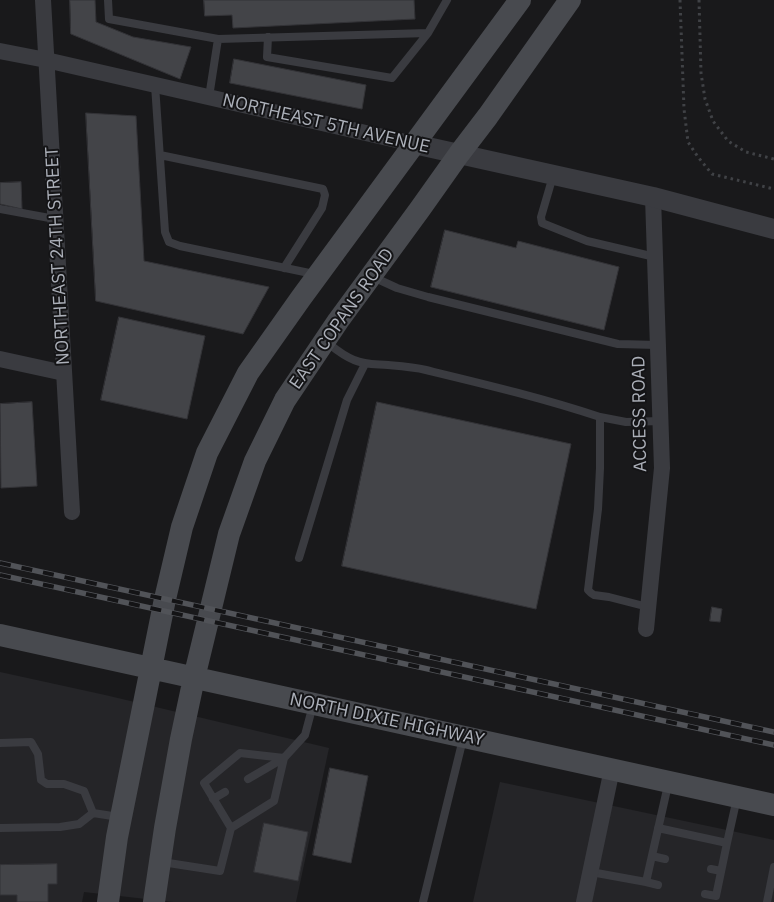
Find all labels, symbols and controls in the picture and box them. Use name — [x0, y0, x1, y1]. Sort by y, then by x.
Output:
street label: NORTHEAST 5TH AVENUE — [220, 90, 432, 158]
street label: NORTHEAST 24TH STREET — [41, 146, 75, 366]
street label: EAST COPANS ROAD — [285, 244, 399, 394]
street label: ACCESS ROAD — [628, 356, 652, 472]
street label: NORTH DIXIE HIGHWAY — [288, 689, 486, 751]

